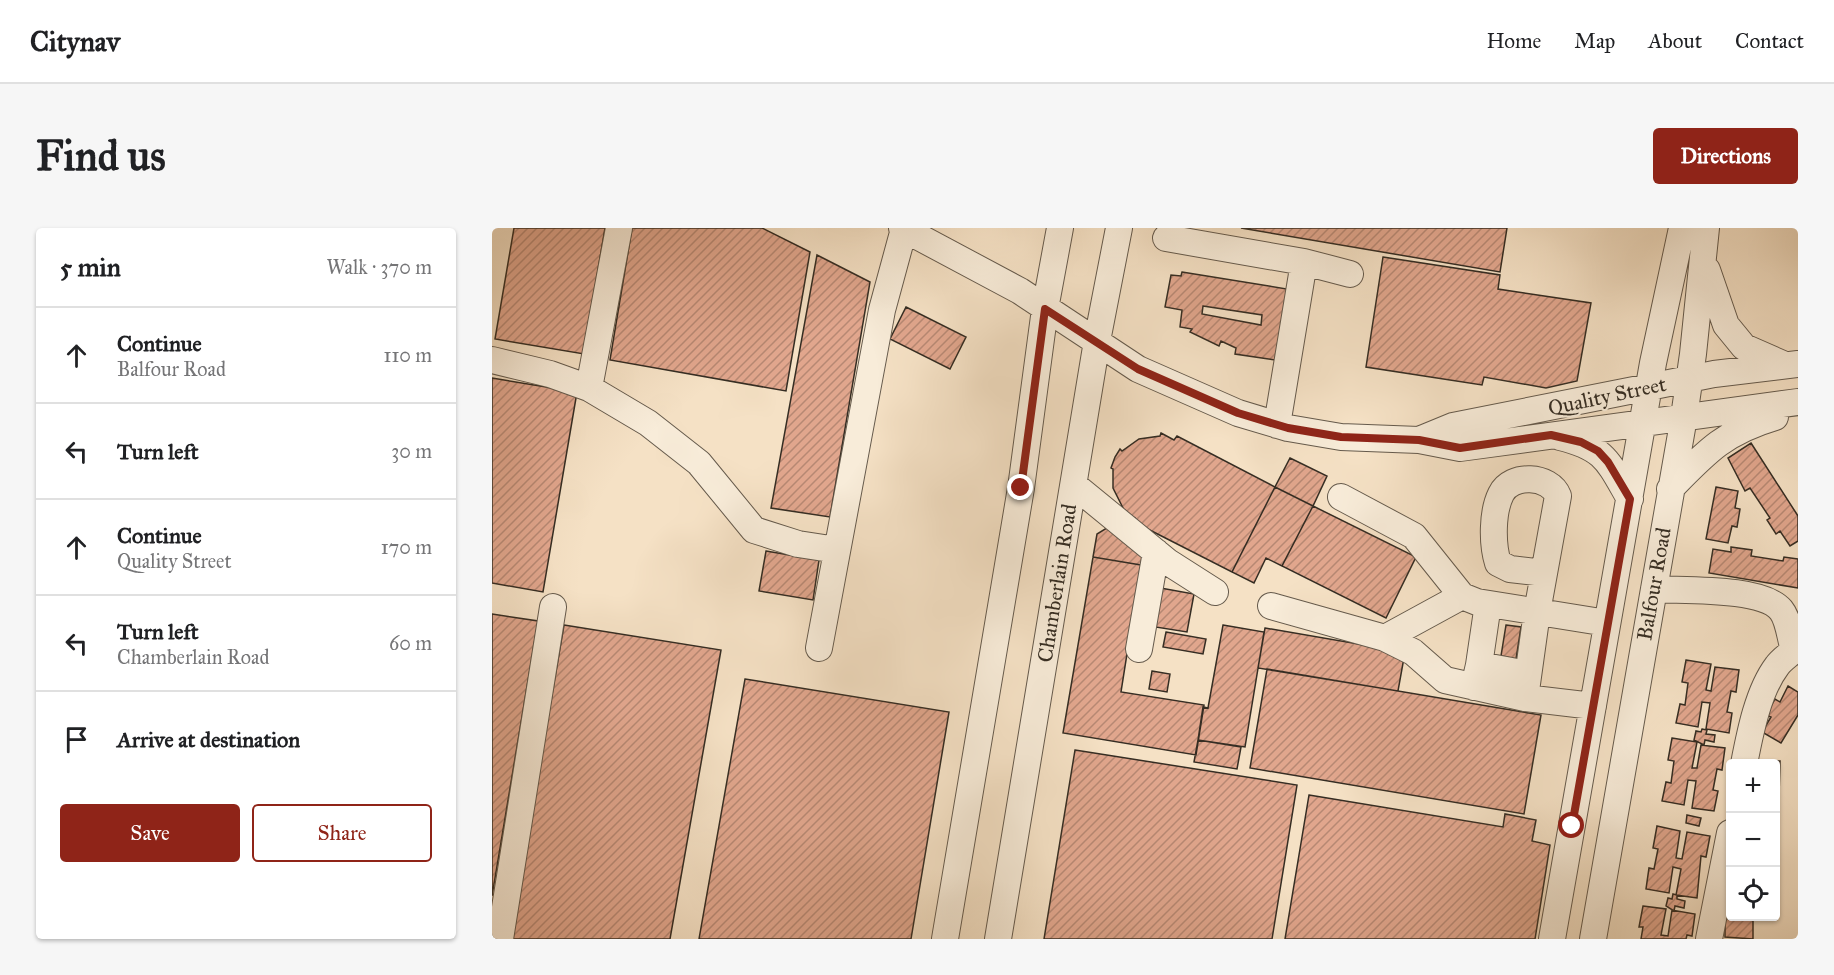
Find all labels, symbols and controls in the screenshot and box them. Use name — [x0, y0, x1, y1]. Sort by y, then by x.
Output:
text: Citynav — [30, 24, 120, 59]
text: Home — [1486, 28, 1541, 54]
text: Map — [1574, 28, 1615, 54]
text: About — [1648, 28, 1702, 54]
text: Contact — [1735, 28, 1804, 54]
button: Directions — [1653, 128, 1798, 184]
text: Find us — [36, 130, 166, 182]
text: 5 min — [60, 251, 121, 283]
text: Walk · 370 m — [326, 255, 432, 279]
text: Continue — [117, 330, 202, 357]
icon: ahead — [60, 339, 93, 372]
text: 110 m — [384, 343, 432, 367]
text: Balfour Road — [117, 357, 226, 381]
street label: Quality Street — [1545, 371, 1669, 421]
icon: left — [60, 435, 93, 468]
text: Turn left — [117, 438, 199, 465]
text: 30 m — [391, 439, 432, 463]
route end — [1007, 474, 1033, 500]
street label: Chamberlain Road — [1032, 501, 1082, 664]
text: Continue — [117, 522, 202, 549]
street label: Balfour Road — [1631, 525, 1677, 643]
icon: ahead — [60, 531, 93, 564]
text: 170 m — [381, 535, 432, 559]
text: Quality Street — [117, 549, 232, 573]
text: Turn left — [117, 618, 199, 645]
icon: left — [60, 627, 93, 660]
text: 60 m — [389, 631, 432, 655]
text: Chamberlain Road — [117, 645, 269, 669]
icon: arrive — [60, 723, 93, 756]
text: Arrive at destination — [117, 726, 300, 753]
map controls — [1726, 759, 1780, 921]
button: + — [1726, 759, 1780, 813]
button: Save — [60, 804, 240, 862]
button: Share — [252, 804, 432, 862]
route start — [1558, 812, 1584, 838]
button: − — [1726, 813, 1780, 867]
button: locate — [1726, 867, 1780, 921]

